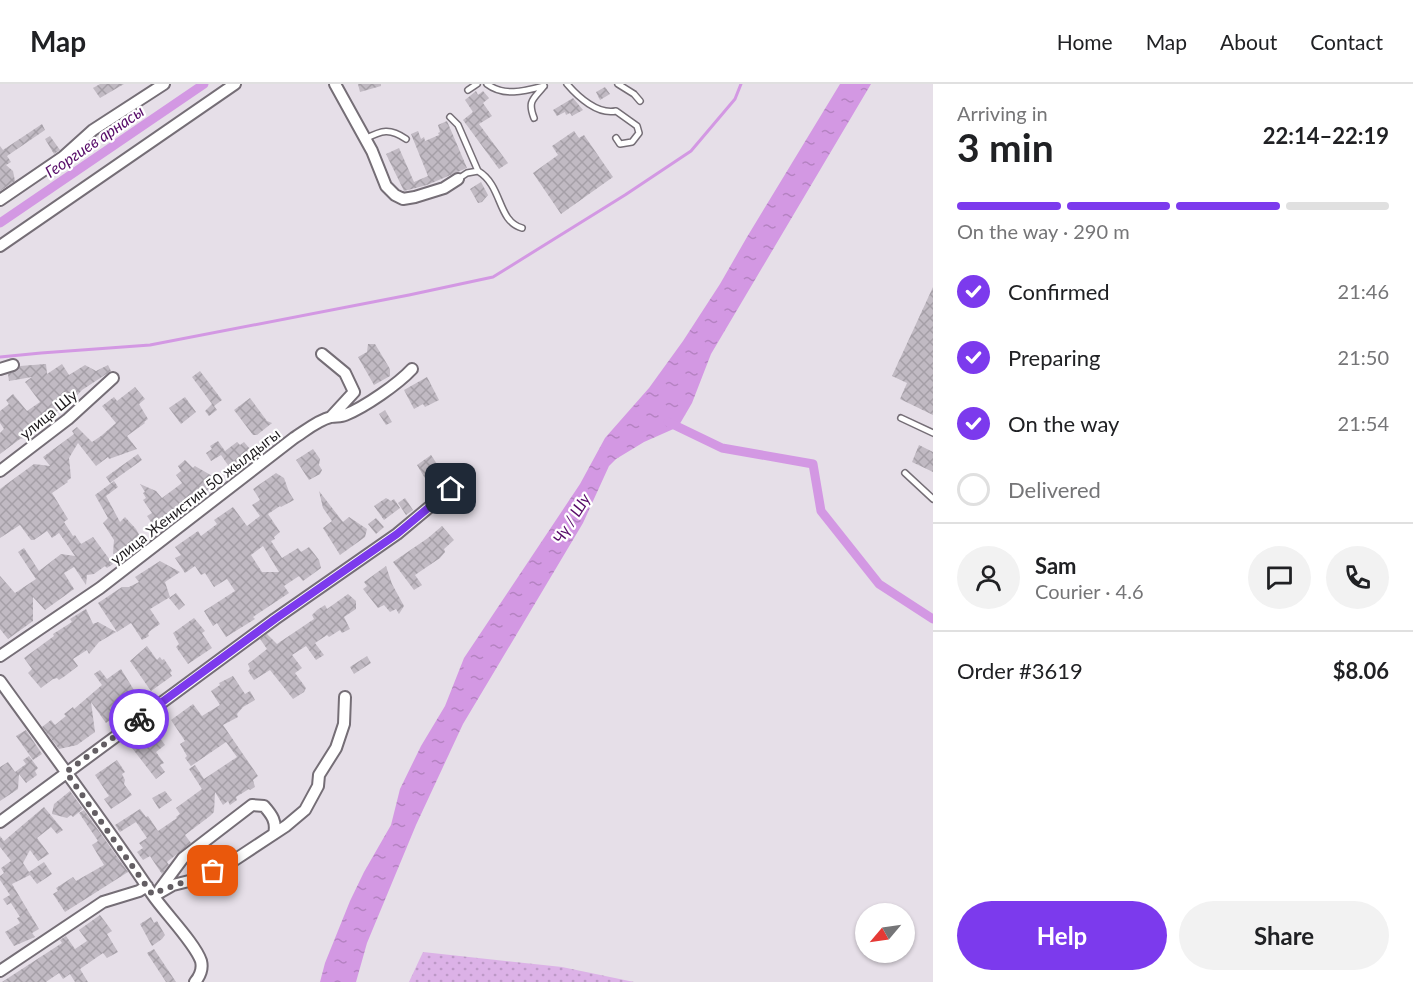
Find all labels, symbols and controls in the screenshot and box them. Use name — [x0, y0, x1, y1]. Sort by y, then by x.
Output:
text: Map — [30, 24, 86, 58]
text: Home — [1057, 29, 1113, 54]
text: Map — [1146, 29, 1187, 54]
text: About — [1220, 29, 1277, 54]
text: Contact — [1310, 29, 1383, 54]
water label: Георгиев арнасы — [41, 101, 147, 181]
text: Arriving in — [957, 101, 1048, 125]
text: 22:14–22:19 — [1263, 122, 1389, 149]
text: 3 min — [957, 124, 1054, 170]
text: On the way · 290 m — [957, 219, 1130, 243]
icon: check — [957, 275, 990, 308]
text: Confirmed — [1008, 278, 1110, 305]
text: 21:46 — [1338, 279, 1389, 303]
icon: check — [957, 341, 990, 374]
text: Preparing — [1008, 344, 1100, 371]
text: 21:50 — [1338, 345, 1389, 369]
street label: улица Шу — [16, 385, 80, 443]
icon: check — [957, 407, 990, 440]
text: On the way — [1008, 410, 1119, 437]
text: 21:54 — [1338, 411, 1389, 435]
street label: улица Женистин 50 жылдыгы — [107, 424, 283, 568]
pin — [425, 463, 476, 514]
icon: home — [434, 472, 467, 505]
text: Delivered — [1008, 476, 1101, 503]
water label: Чү / Шу — [548, 489, 594, 546]
button: person — [957, 546, 1020, 609]
button: chat — [1248, 546, 1311, 609]
button: phone — [1326, 546, 1389, 609]
text: Sam — [1035, 552, 1077, 579]
text: Courier · 4.6 — [1035, 579, 1144, 603]
text: Order #3619 — [957, 657, 1083, 684]
text: $8.06 — [1333, 657, 1389, 684]
courier — [109, 689, 169, 749]
icon: bike — [123, 703, 156, 736]
pin — [187, 845, 238, 896]
icon: bag — [196, 854, 229, 887]
button: Help — [957, 901, 1167, 970]
button: Share — [1179, 901, 1389, 970]
north arrow — [855, 903, 915, 963]
map controls — [855, 903, 915, 963]

